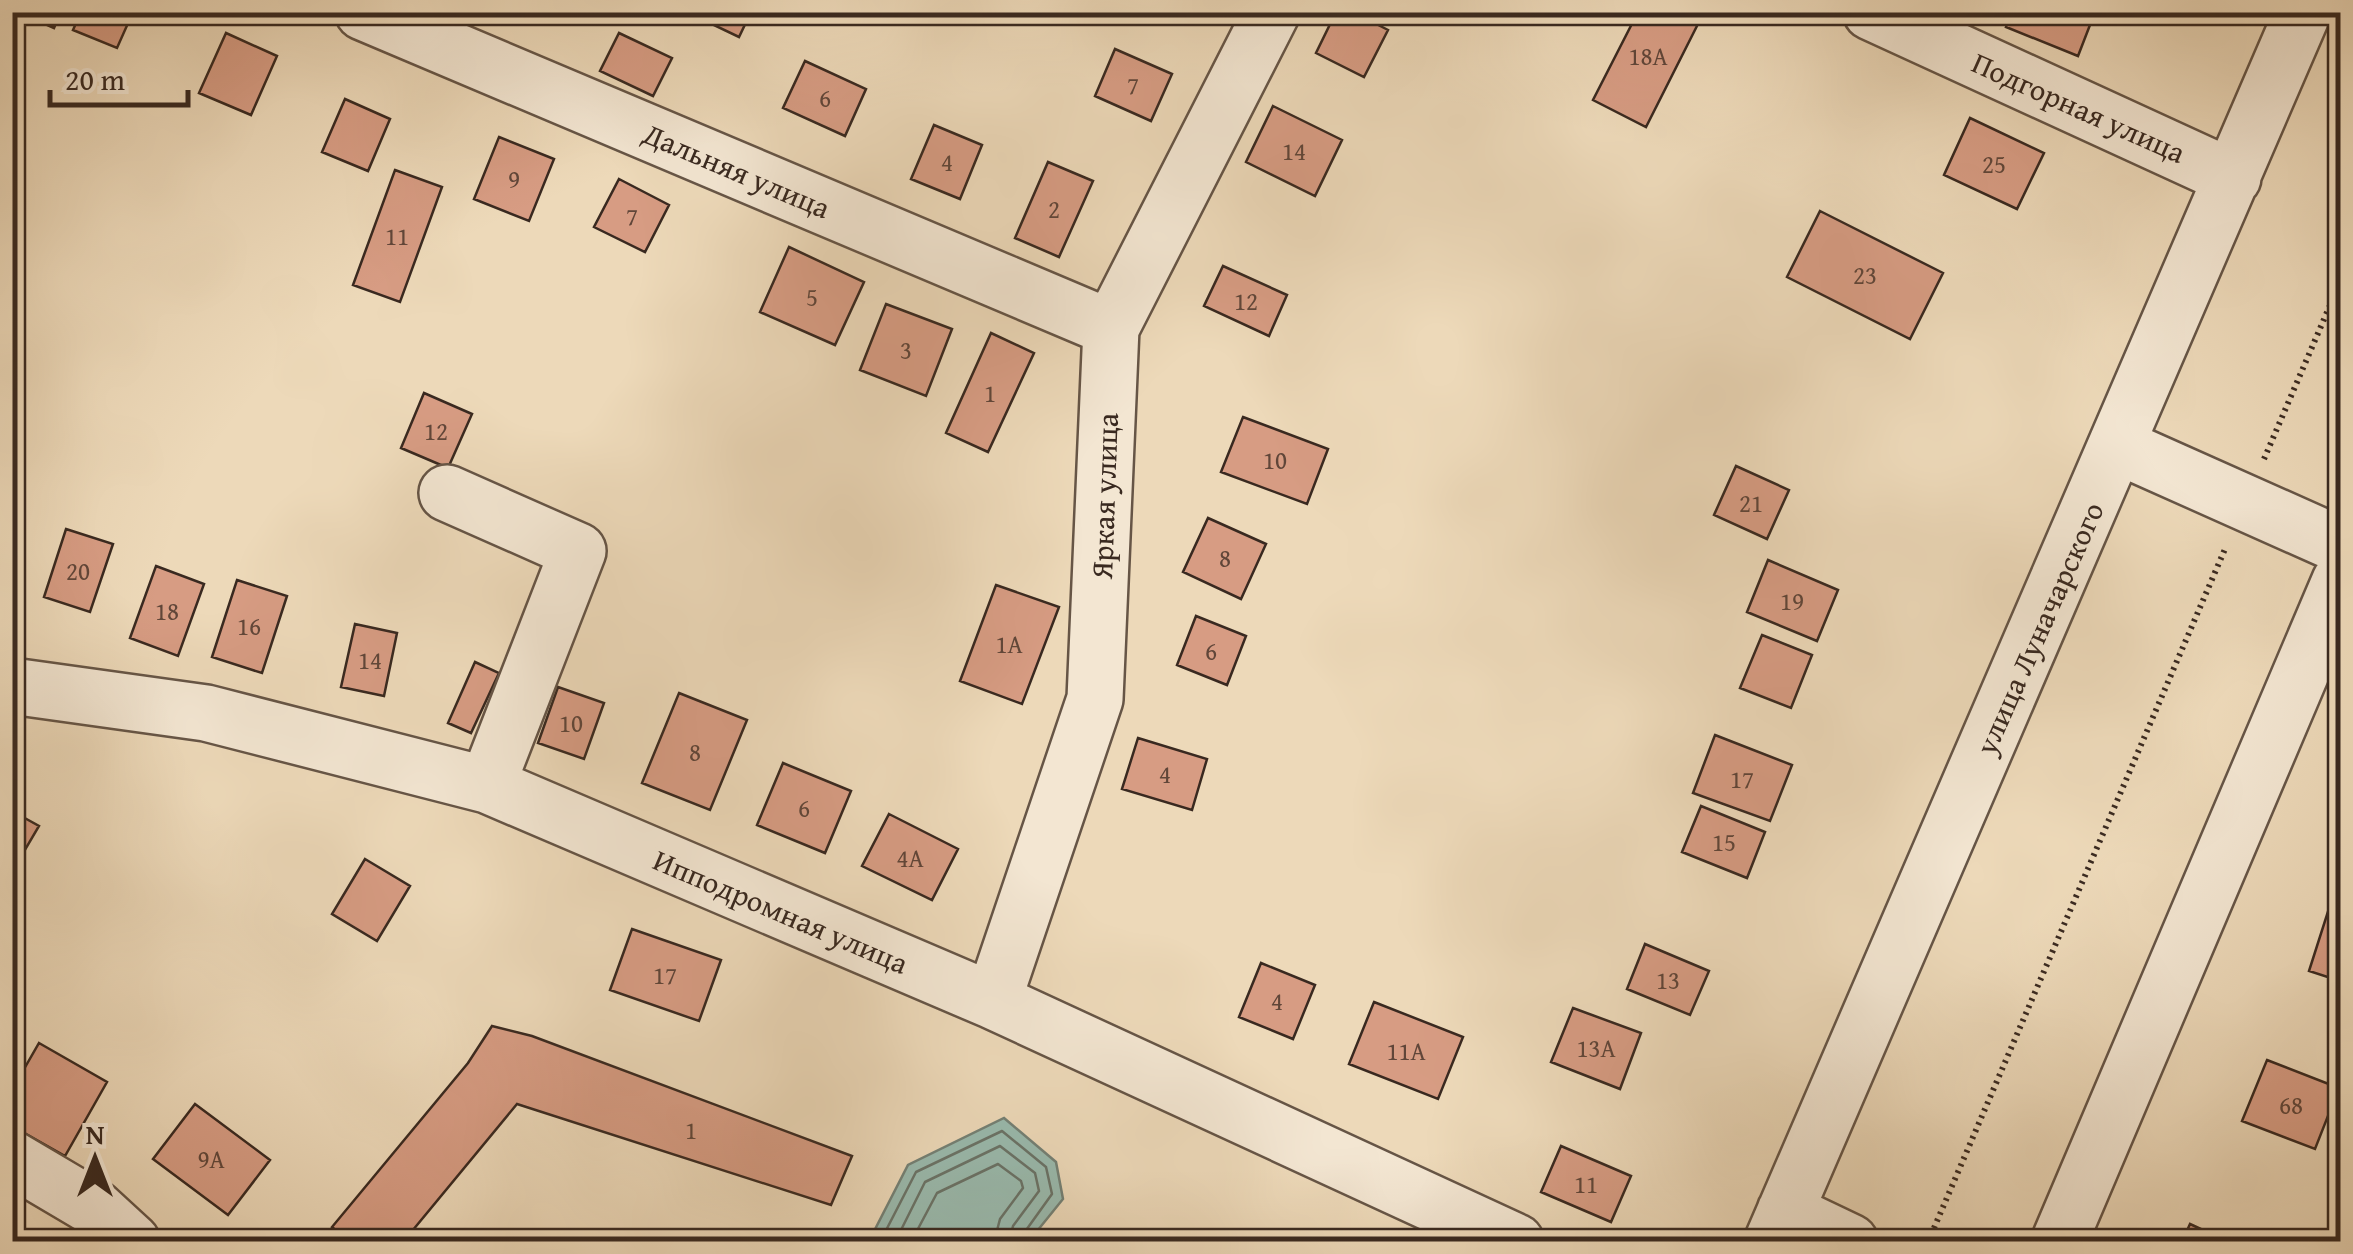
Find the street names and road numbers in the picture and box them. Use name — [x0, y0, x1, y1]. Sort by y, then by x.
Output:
street label: Подгорная улица — [1965, 40, 2193, 174]
street label: Дальняя улица — [636, 110, 838, 230]
street label: Яркая улица — [1079, 411, 1129, 581]
street label: улица Луначарского — [1963, 495, 2115, 762]
street label: Ипподромная улица — [647, 837, 916, 985]

